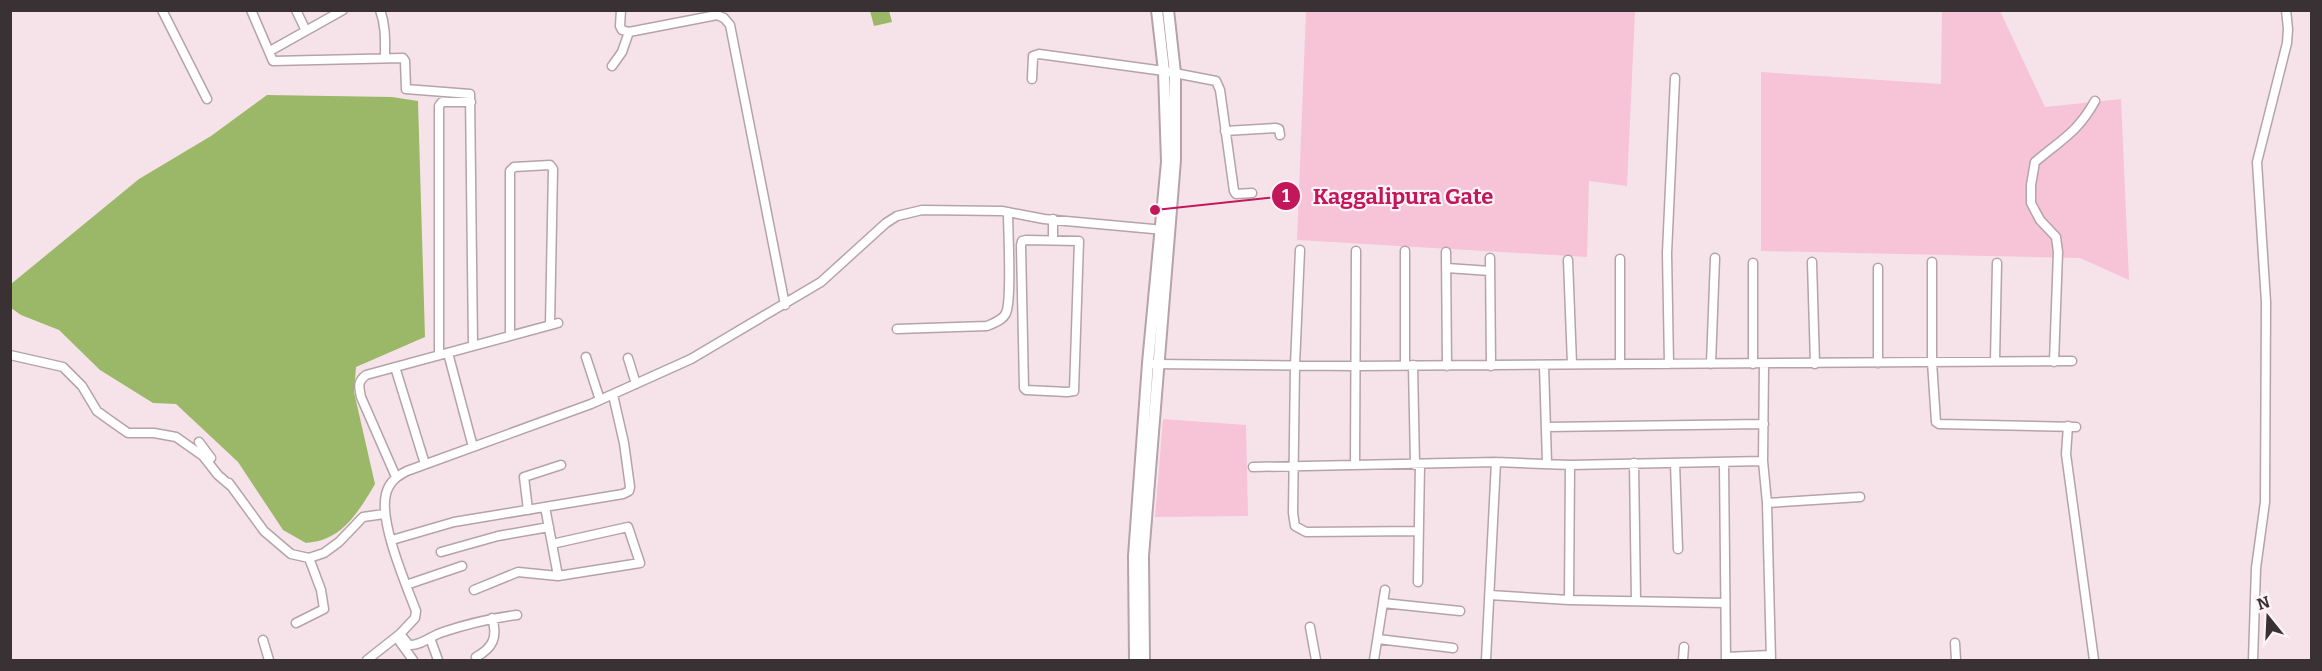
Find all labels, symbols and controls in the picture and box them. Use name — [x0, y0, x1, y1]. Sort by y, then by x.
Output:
callout: Kaggalipura Gate — [1271, 176, 1506, 216]
text: Kaggalipura Gate — [1313, 183, 1493, 210]
text: 1 — [1282, 185, 1290, 207]
north arrow — [2238, 587, 2298, 647]
text: N — [2255, 592, 2272, 614]

